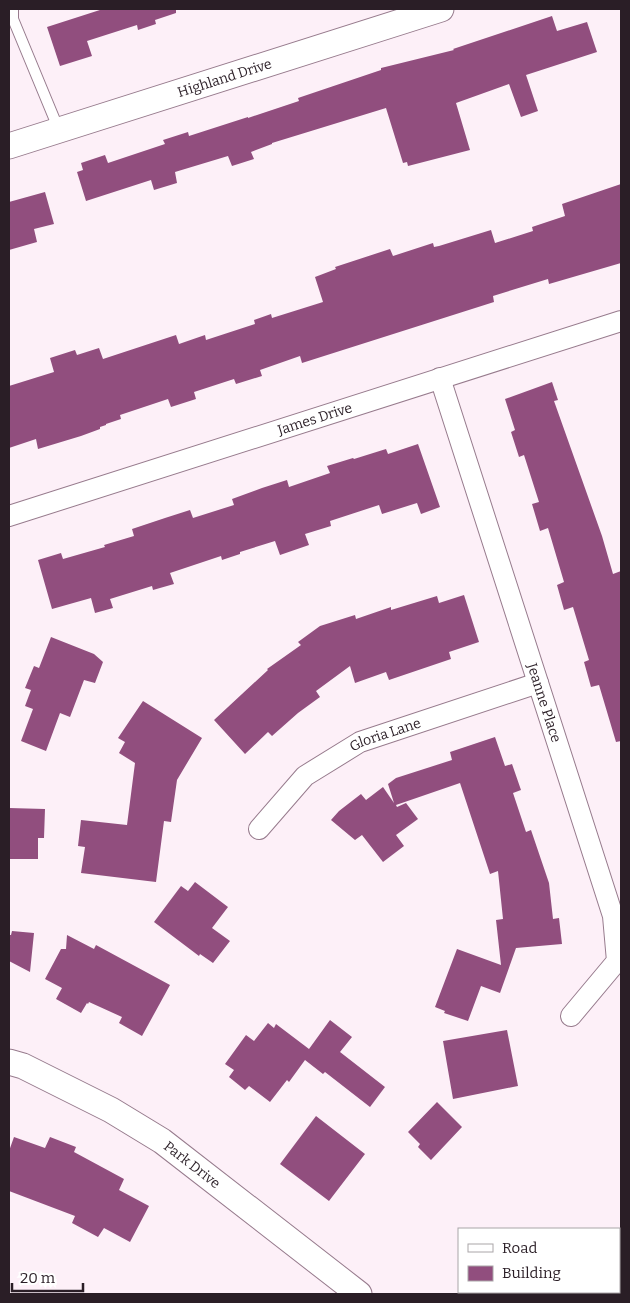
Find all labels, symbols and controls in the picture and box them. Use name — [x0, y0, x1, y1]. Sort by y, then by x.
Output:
street label: Highland Drive — [175, 55, 274, 101]
street label: James Drive — [275, 399, 354, 439]
street label: Jeanne Place — [523, 660, 565, 744]
street label: Gloria Lane — [346, 714, 423, 755]
street label: Park Drive — [161, 1137, 224, 1192]
legend — [458, 1228, 620, 1293]
text: Road — [502, 1239, 537, 1257]
scale bar — [12, 1260, 84, 1292]
text: Building — [502, 1264, 561, 1282]
text: 20 m — [20, 1269, 56, 1287]

